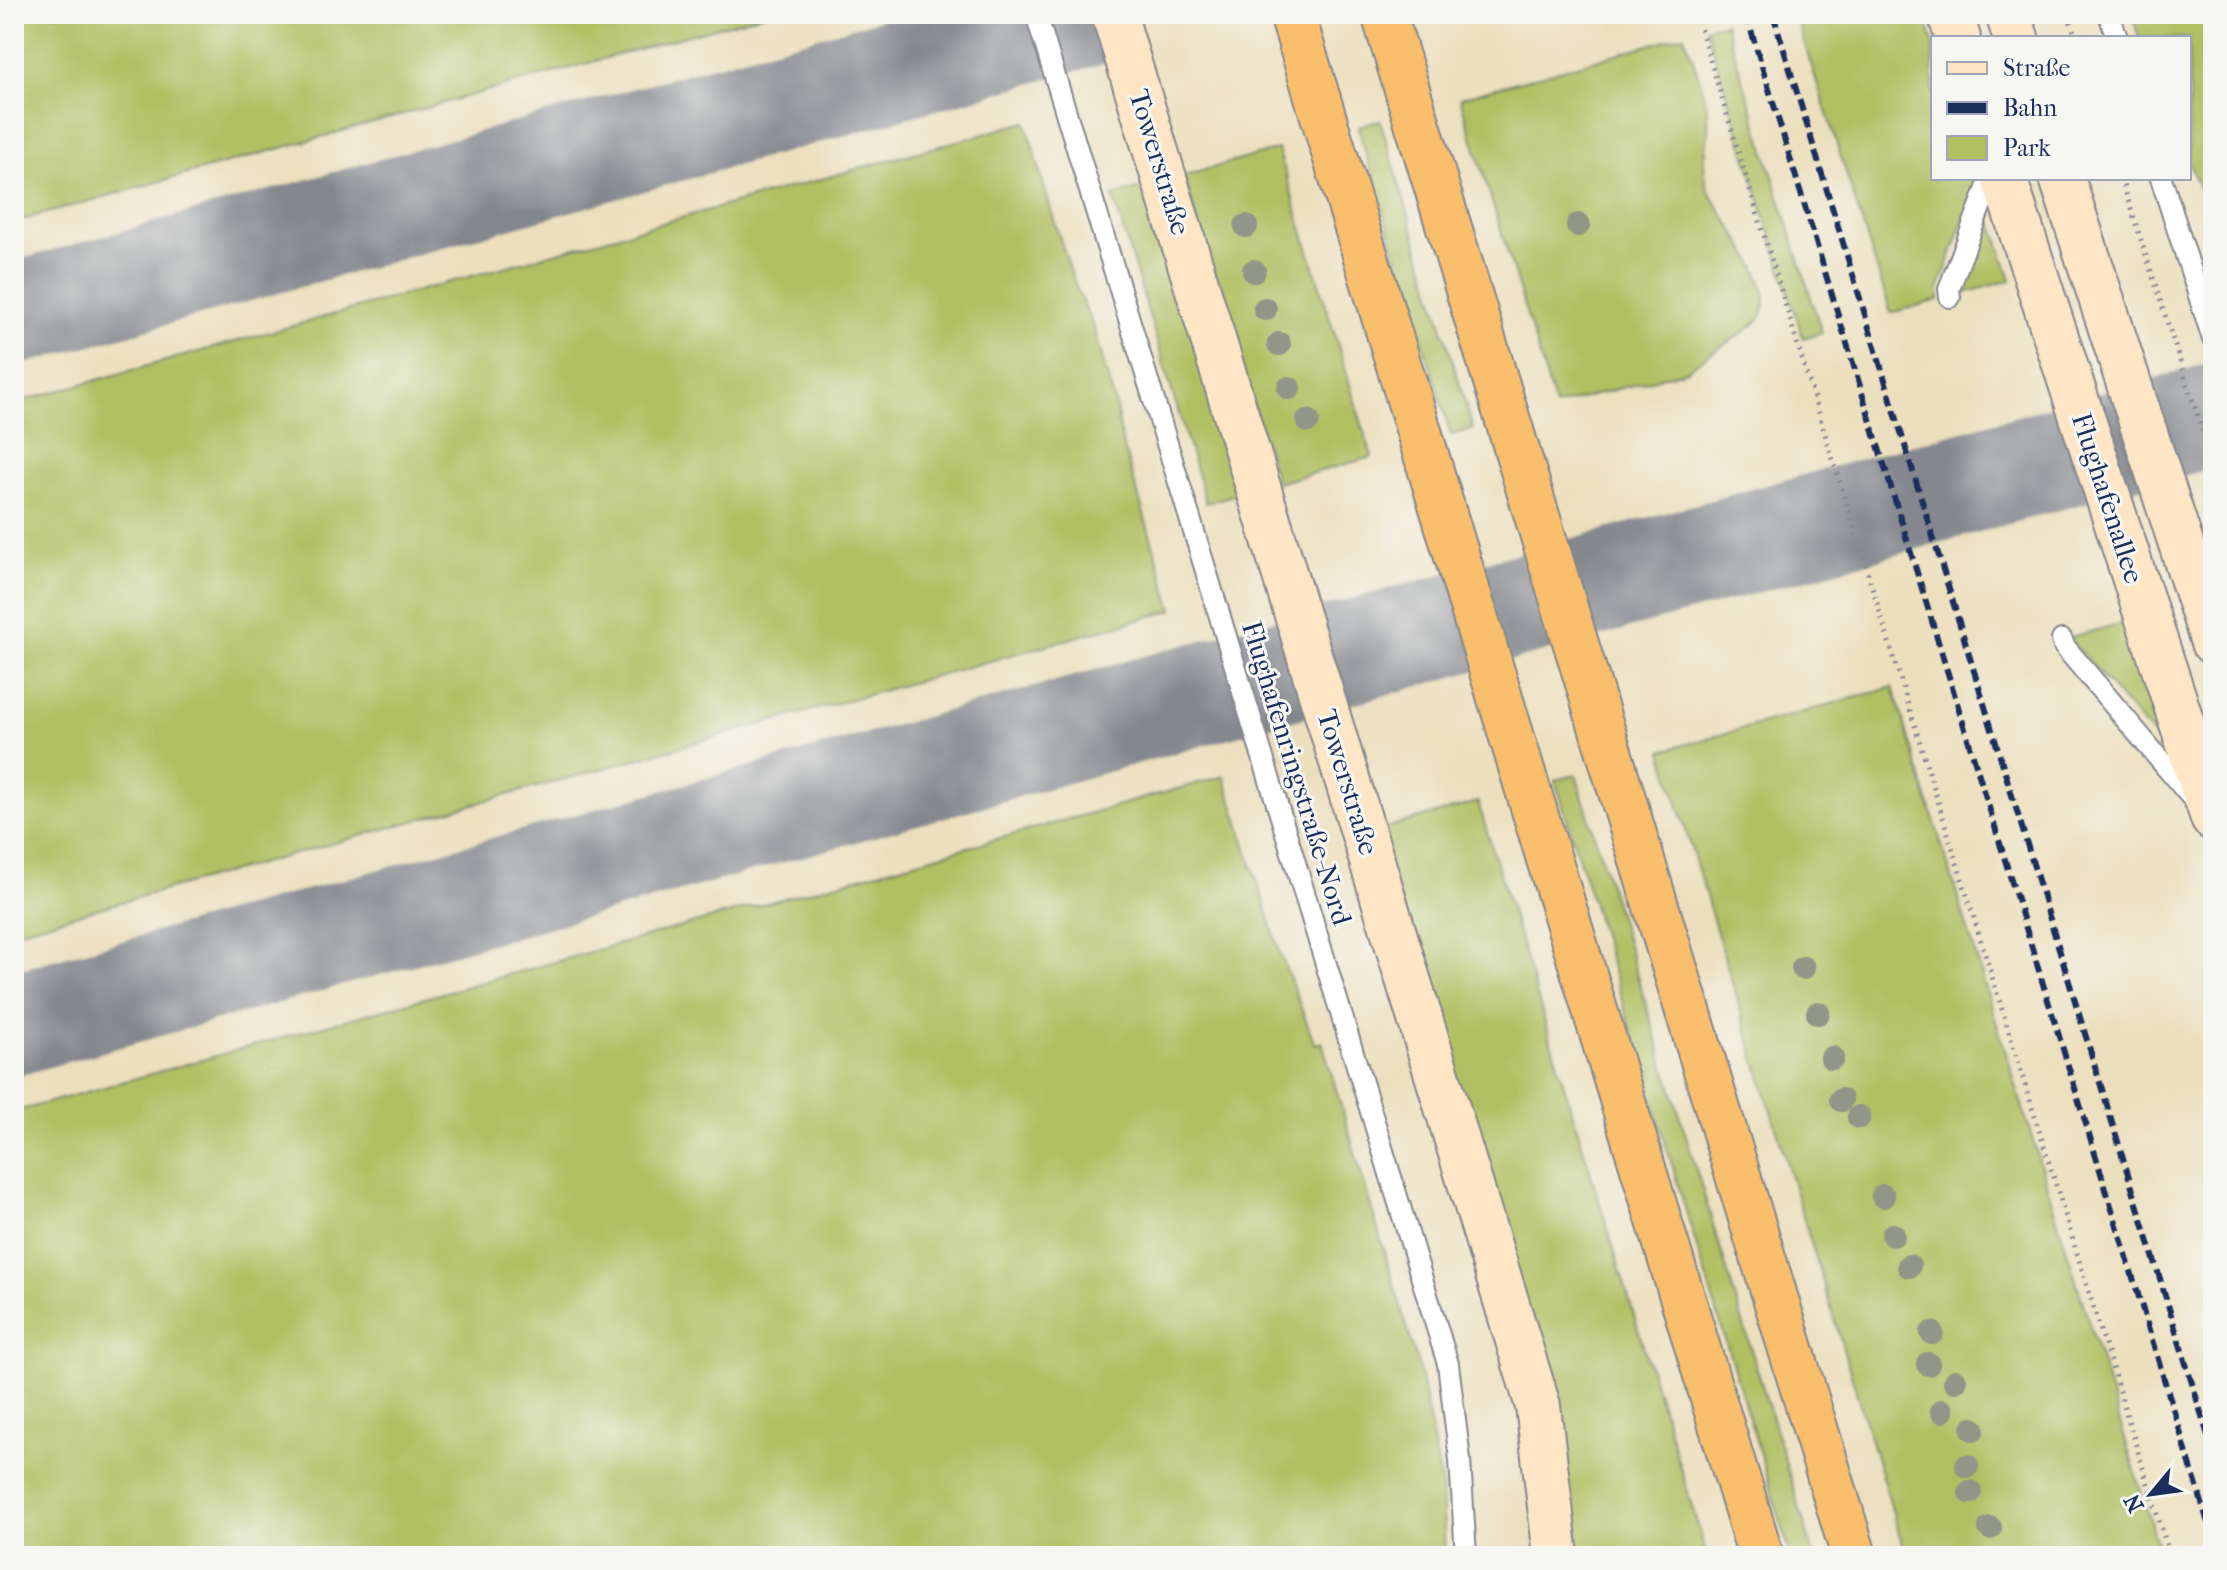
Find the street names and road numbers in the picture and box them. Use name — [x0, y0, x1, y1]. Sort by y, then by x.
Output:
street label: Towerstraße — [1122, 85, 1198, 239]
street label: Flughafenallee — [2065, 409, 2151, 587]
street label: Flughafenringstraße-Nord — [1235, 617, 1359, 930]
street label: Towerstraße — [1310, 705, 1386, 859]

